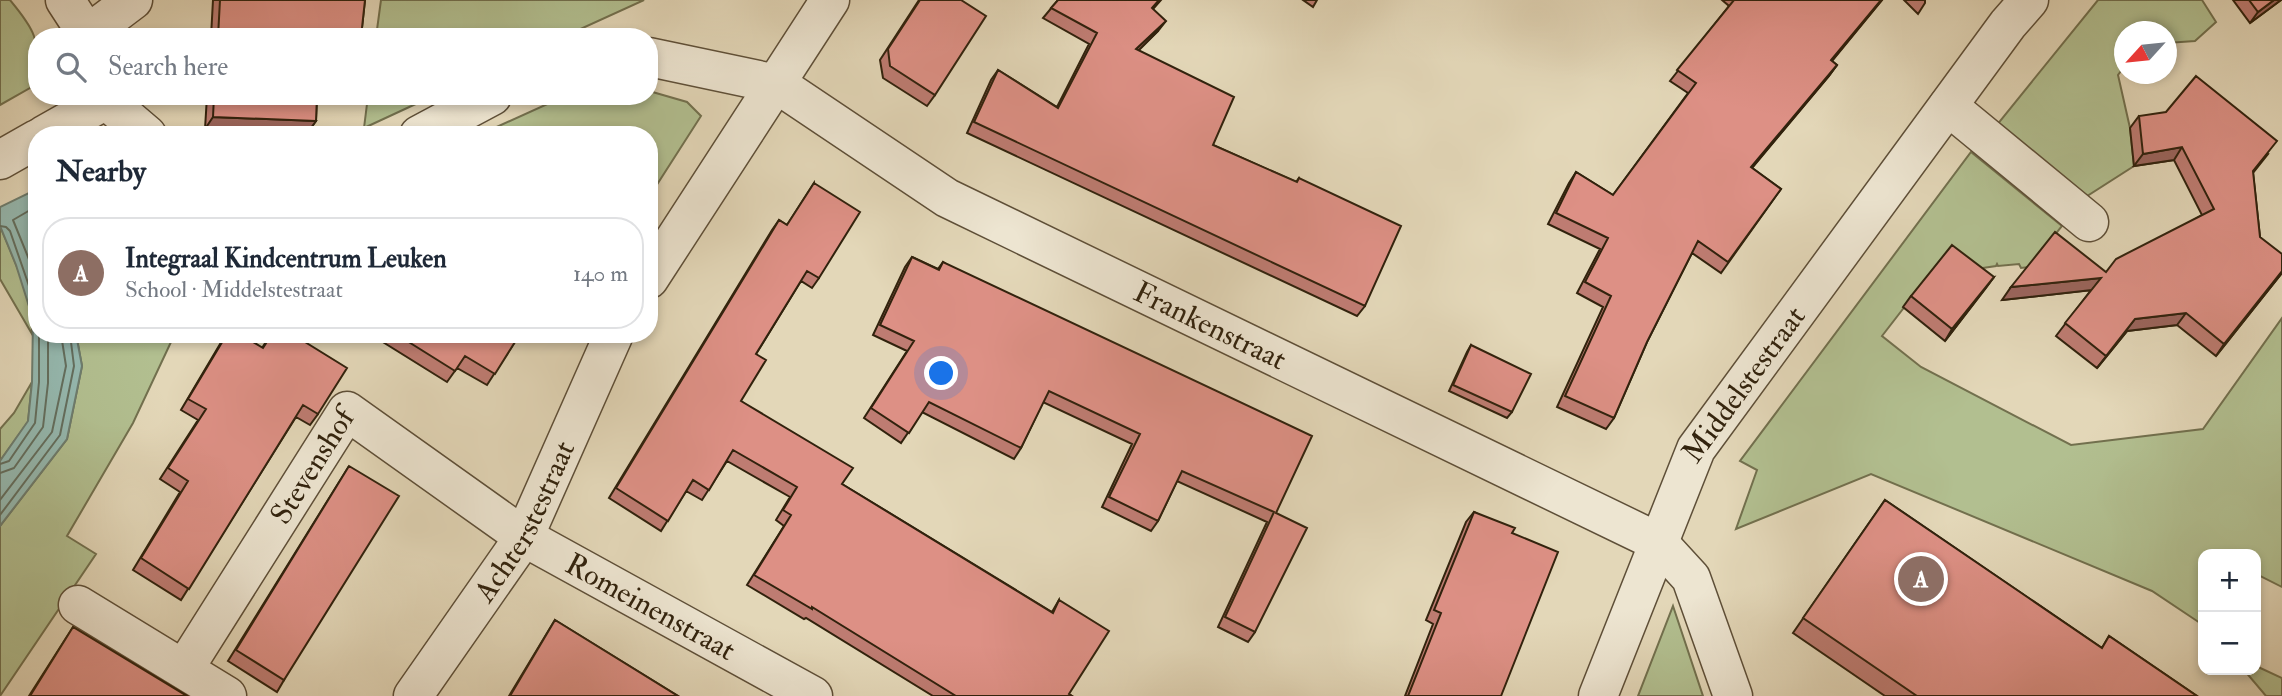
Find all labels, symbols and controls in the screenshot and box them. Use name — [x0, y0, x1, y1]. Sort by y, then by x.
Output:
north arrow — [2114, 21, 2177, 84]
search box — [28, 28, 658, 105]
icon: search — [52, 48, 90, 86]
text: Search here — [108, 51, 228, 83]
text: Nearby — [56, 153, 146, 190]
text: Integraal Kindcentrum Leuken — [125, 243, 447, 275]
text: A — [74, 259, 88, 288]
text: 140 m — [573, 259, 628, 288]
street label: Frankenstraat — [1128, 273, 1292, 378]
text: School · Middelstestraat — [125, 275, 343, 304]
street label: Middelstestraat — [1674, 299, 1814, 470]
your location — [924, 356, 958, 390]
street label: Stevenshof — [262, 398, 365, 531]
street label: Achterstestraat — [466, 435, 583, 610]
street label: Romeinenstraat — [559, 545, 742, 669]
map controls — [2198, 549, 2261, 675]
button: + — [2198, 549, 2261, 612]
pin: A — [1898, 553, 1944, 605]
button: − — [2198, 612, 2261, 675]

